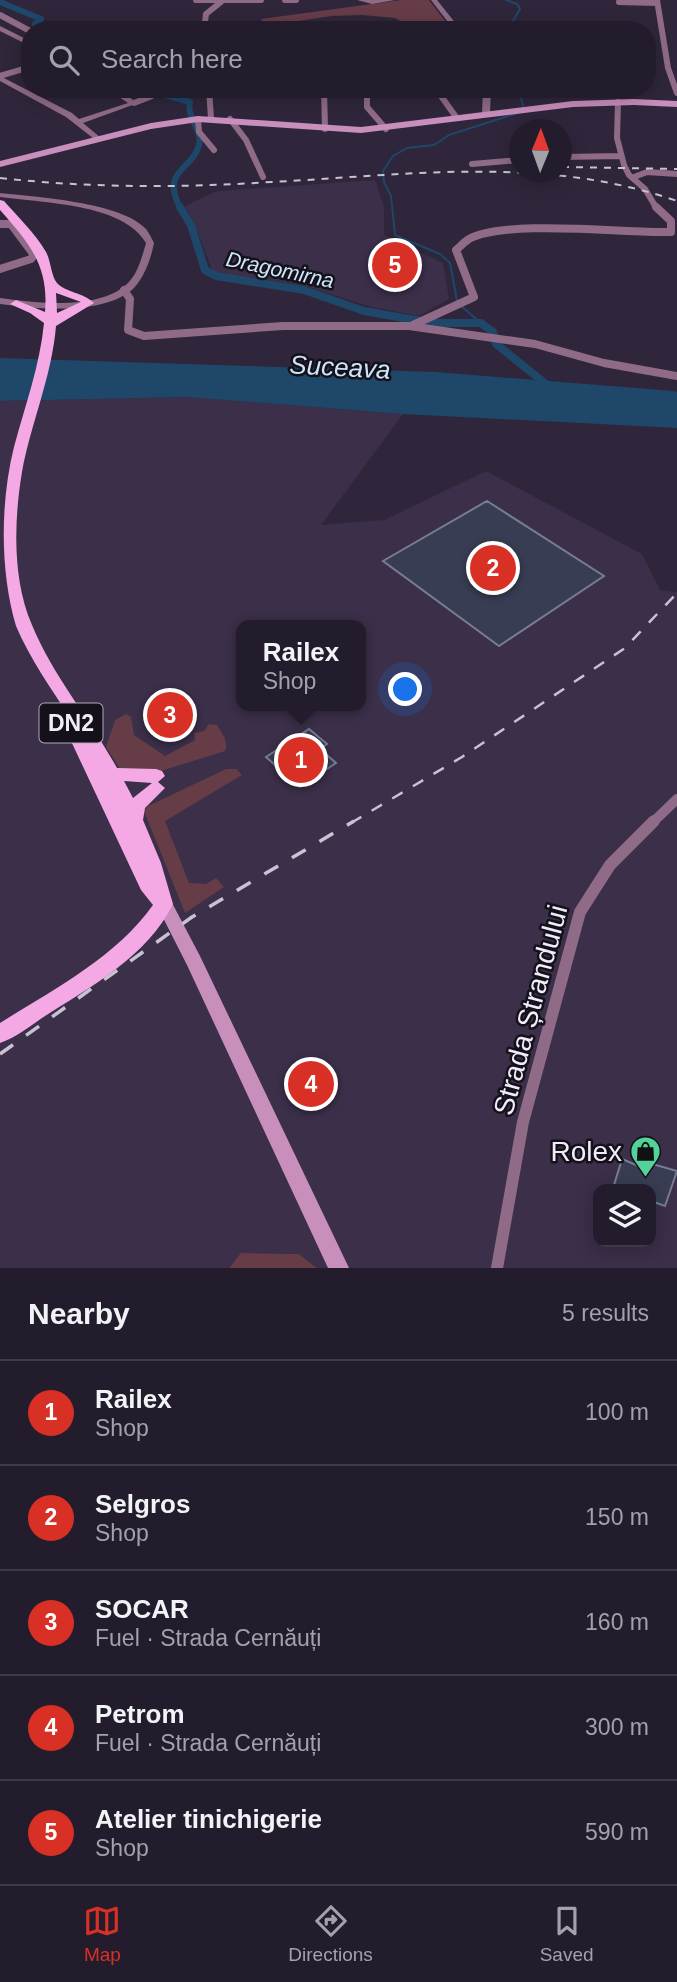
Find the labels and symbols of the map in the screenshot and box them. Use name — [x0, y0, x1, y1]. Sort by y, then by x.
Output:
north arrow — [509, 119, 572, 182]
pin: 5 — [372, 239, 418, 291]
water label: Dragomirna — [224, 247, 336, 292]
water label: Suceava — [289, 349, 391, 385]
pin: 2 — [470, 542, 516, 594]
your location — [388, 672, 422, 706]
pin: 3 — [147, 689, 193, 741]
road number: DN2 — [40, 704, 102, 743]
pin: 1 — [278, 734, 324, 786]
street label: Strada Ștrandului — [488, 902, 573, 1119]
pin: 4 — [288, 1058, 334, 1110]
shop icon: Rolex — [628, 1134, 662, 1178]
place label: Rolex — [550, 1136, 622, 1167]

